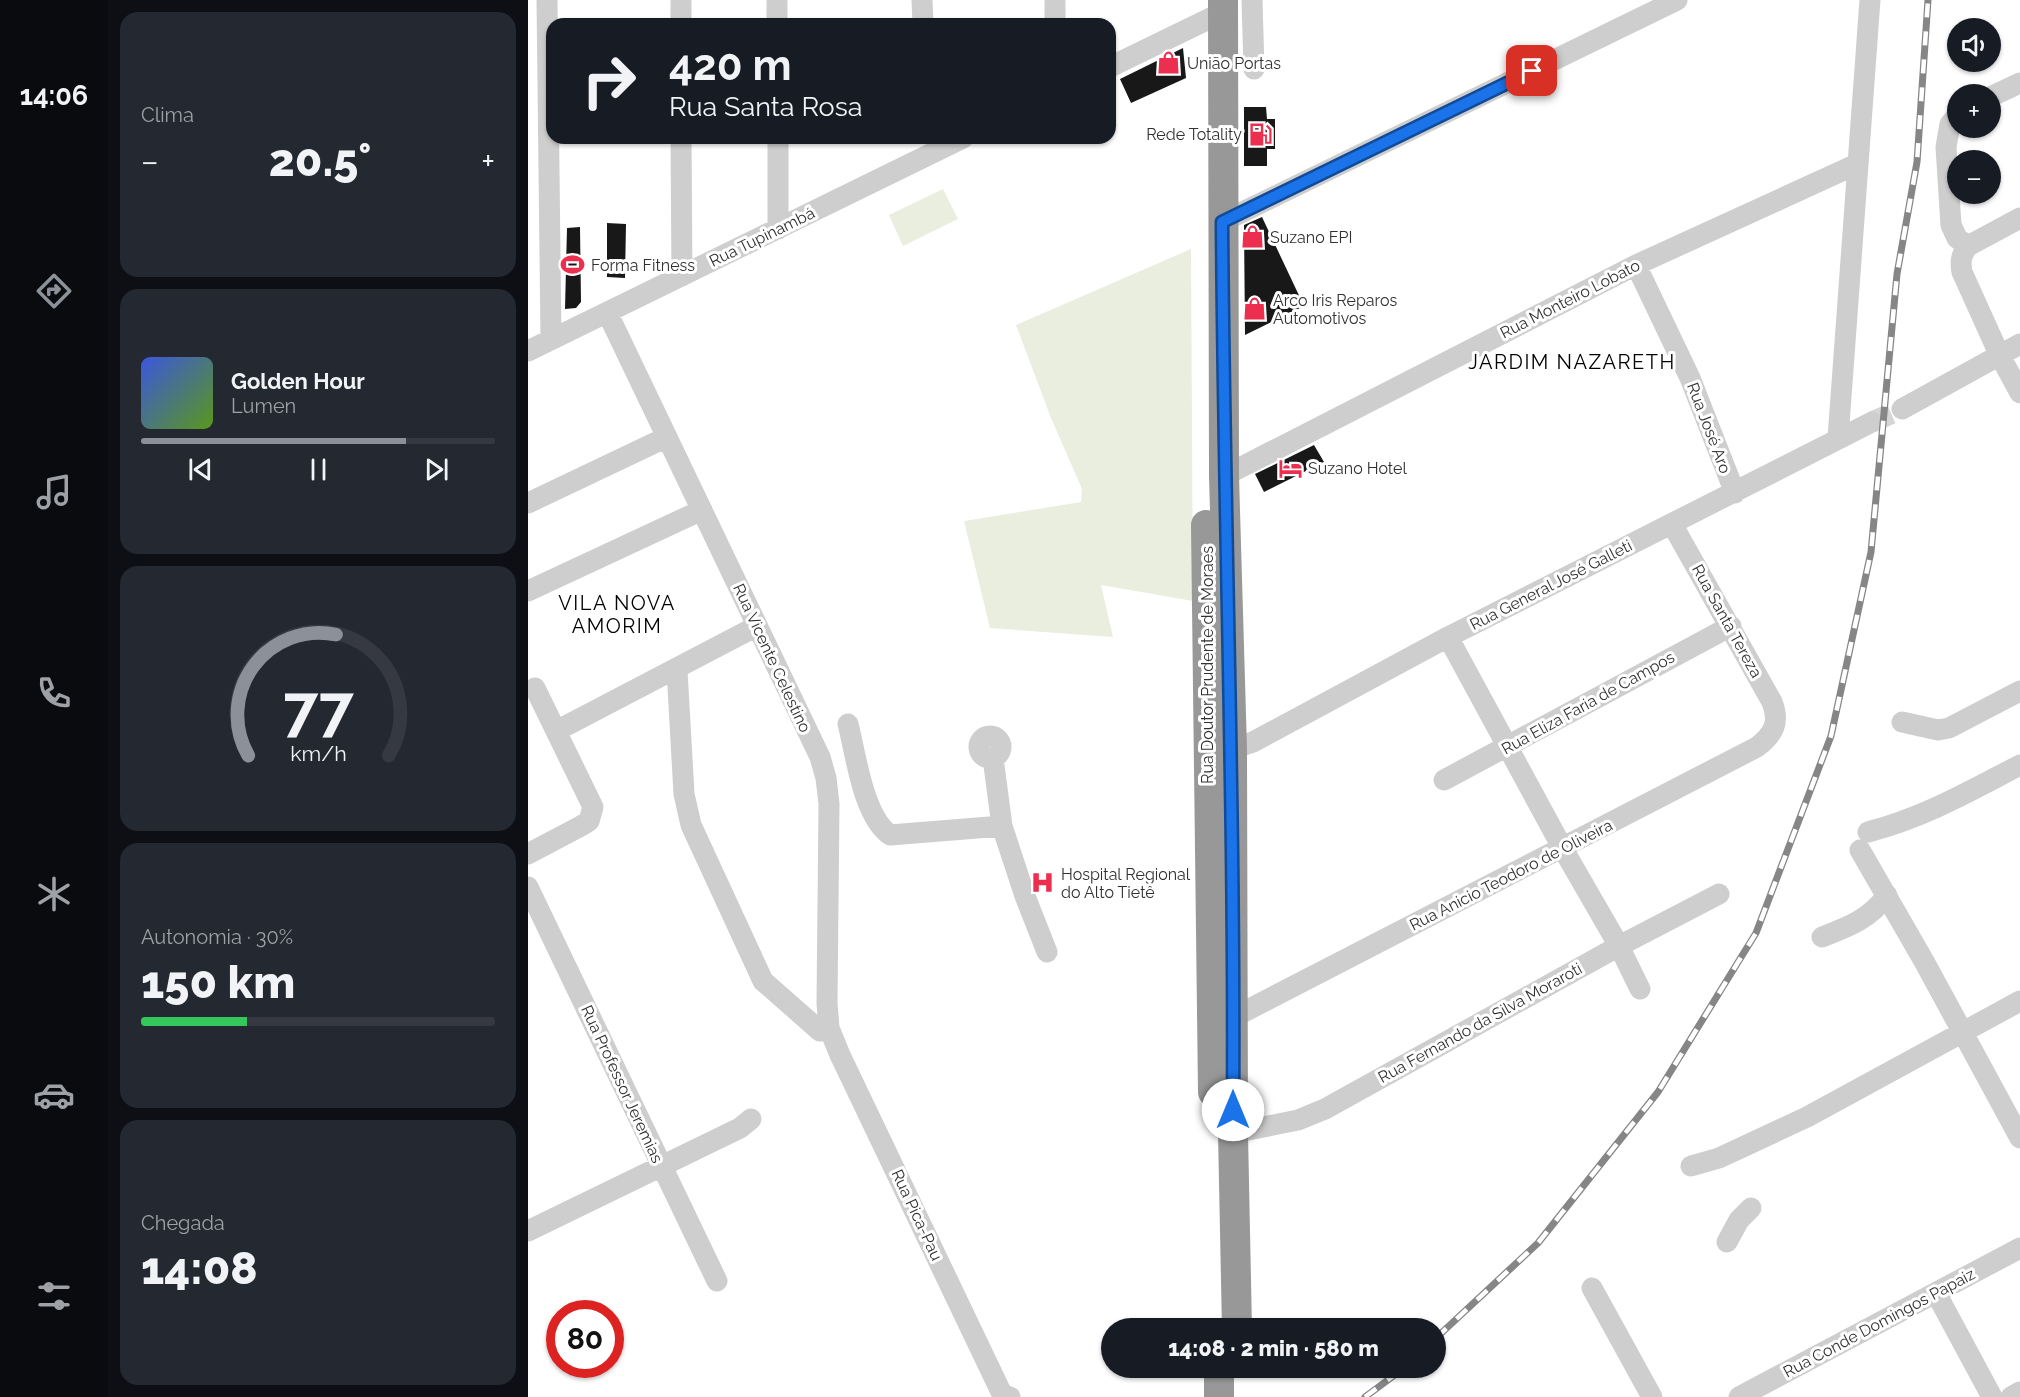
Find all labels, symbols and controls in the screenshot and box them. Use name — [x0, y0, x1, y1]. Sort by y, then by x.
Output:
map controls — [1947, 18, 2001, 204]
button: sound — [1947, 18, 2001, 72]
text: 420 m — [669, 41, 792, 90]
icon: right — [570, 42, 648, 120]
pin — [1506, 45, 1557, 96]
shop icon: União Portas — [1156, 50, 1182, 76]
place label: União Portas — [1187, 54, 1281, 73]
icon: arrive — [1515, 54, 1548, 87]
text: 14:06 — [20, 80, 88, 111]
button: + — [1947, 84, 2001, 138]
text: Rua Santa Rosa — [669, 91, 862, 122]
text: Clima — [141, 103, 194, 127]
fuel station icon: Rede Totality — [1247, 121, 1273, 147]
place label: Rede Totality — [1146, 125, 1242, 144]
text: 20.5° — [269, 134, 371, 187]
text: − — [141, 142, 159, 181]
text: + — [481, 142, 495, 181]
button: − — [1947, 150, 2001, 204]
street label: Rua Tupinambá — [706, 203, 818, 271]
shop icon: Suzano EPI — [1239, 224, 1265, 250]
place label: Suzano EPI — [1270, 228, 1352, 247]
sports icon: Forma Fitness — [560, 252, 586, 278]
place label: Forma Fitness — [591, 256, 695, 275]
street label: Rua Monteiro Lobato — [1497, 256, 1643, 342]
icon: directions — [33, 270, 75, 312]
place label: Arco Iris Reparos Automotivos — [1273, 291, 1397, 328]
shop icon: Arco Iris Reparos Automotivos — [1242, 296, 1268, 322]
district label: JARDIM NAZARETH — [1468, 350, 1676, 374]
text: Golden Hour — [231, 368, 365, 394]
street label: Rua José Aro — [1683, 380, 1735, 476]
text: Lumen — [231, 394, 296, 418]
icon: previous — [184, 453, 217, 486]
icon: pause — [302, 453, 335, 486]
icon: next — [420, 453, 453, 486]
hotel icon: Suzano Hotel — [1277, 455, 1303, 481]
place label: Suzano Hotel — [1308, 459, 1407, 478]
icon: music — [33, 471, 75, 513]
street label: Rua General José Galleti — [1467, 536, 1635, 634]
street label: Rua Doutor Prudente de Moraes — [1198, 546, 1217, 784]
street label: Rua Santa Tereza — [1688, 561, 1766, 681]
street label: Rua Vicente Celestino — [729, 581, 815, 735]
district label: VILA NOVA AMORIM — [558, 591, 676, 638]
street label: Rua Eliza Faria de Campos — [1498, 647, 1678, 759]
text: 77 — [283, 671, 354, 745]
icon: phone — [33, 672, 75, 714]
text: km/h — [290, 741, 346, 766]
street label: Rua Anicio Teodoro de Oliveira — [1406, 815, 1616, 935]
place label: Hospital Regional do Alto Tietê — [1061, 865, 1191, 902]
hospital icon: Hospital Regional do Alto Tietê — [1030, 870, 1056, 896]
icon: climate — [33, 873, 75, 915]
text: Autonomia · 30% — [141, 925, 293, 949]
text: 150 km — [141, 956, 295, 1009]
street label: Rua Fernando da Silva Moraroti — [1375, 959, 1585, 1087]
street label: Rua Professor Jeremias — [577, 1002, 667, 1166]
icon: car — [33, 1074, 75, 1116]
position arrow — [1201, 1078, 1265, 1142]
street label: Rua Pica-Pau — [888, 1166, 946, 1264]
text: Chegada — [141, 1211, 225, 1235]
text: 14:08 — [141, 1242, 258, 1295]
street label: Rua Conde Domingos Papaiz — [1780, 1264, 1978, 1382]
icon: filters — [33, 1275, 75, 1317]
speed limit sign: 80 — [546, 1300, 624, 1378]
text: 14:08 · 2 min · 580 m — [1168, 1335, 1379, 1361]

